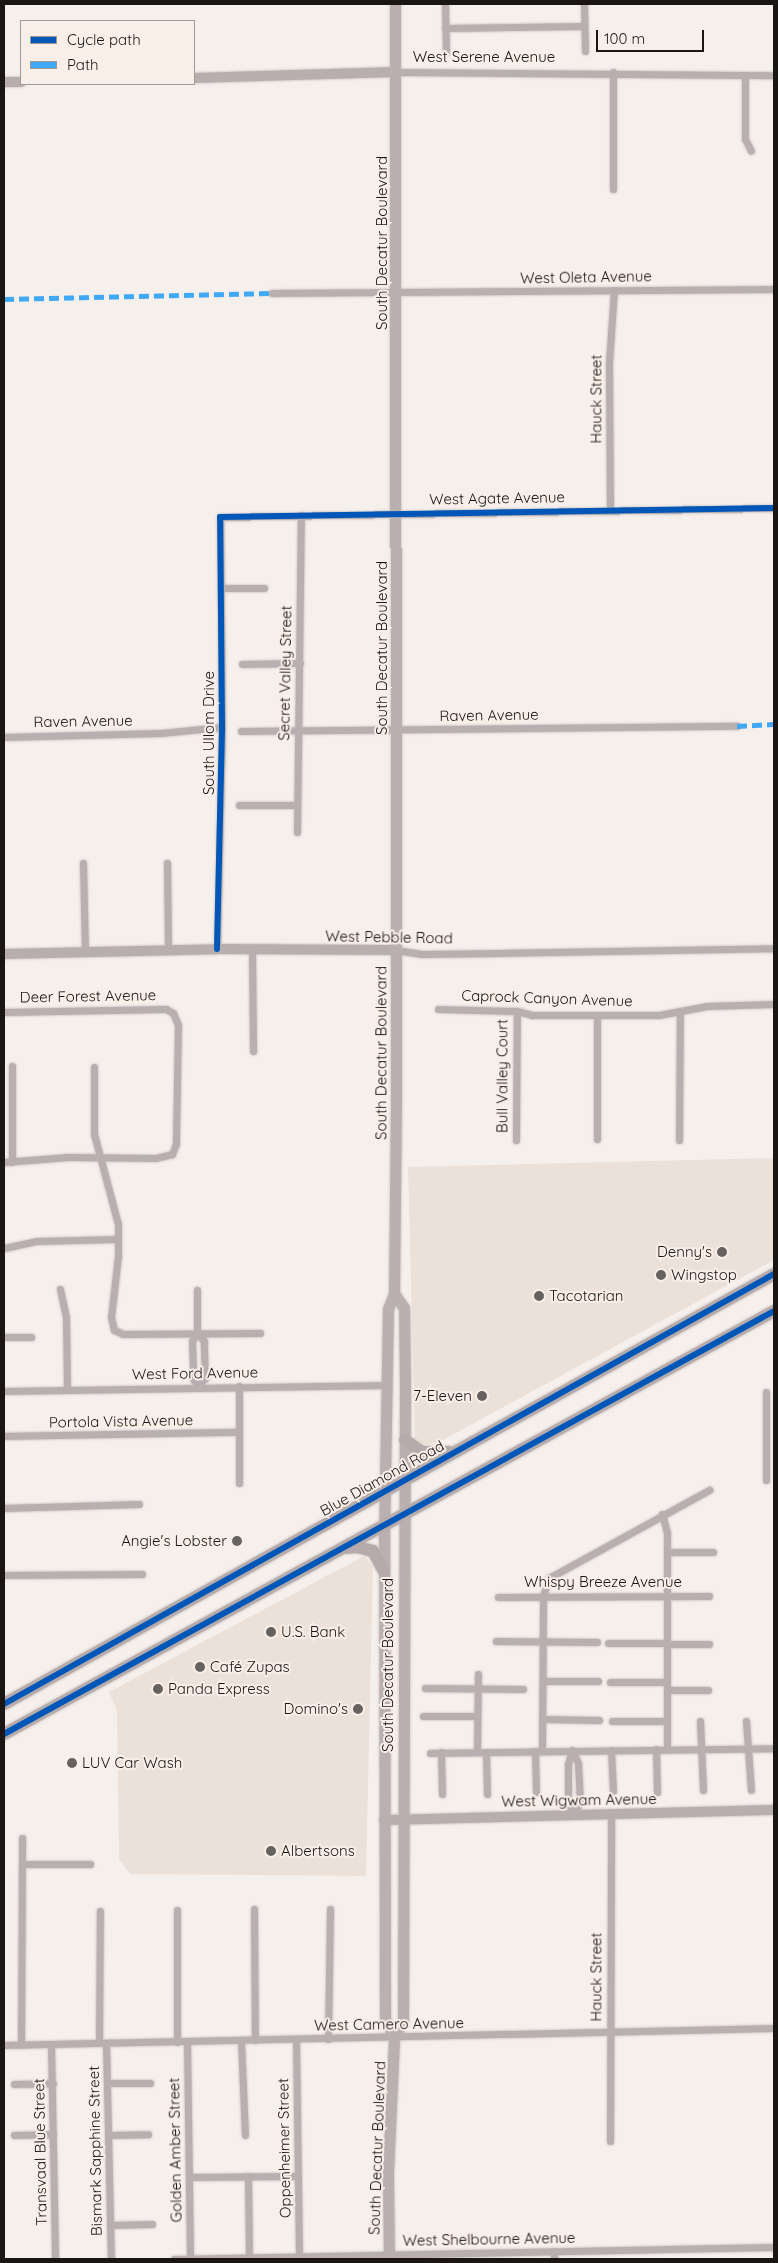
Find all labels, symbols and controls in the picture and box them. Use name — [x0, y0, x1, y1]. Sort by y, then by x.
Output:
legend — [20, 20, 195, 85]
scale bar — [598, 20, 706, 52]
text: 100 m — [604, 29, 645, 48]
text: Cycle path — [67, 30, 141, 49]
street label: West Serene Avenue — [413, 48, 555, 66]
text: Path — [67, 55, 99, 74]
street label: South Decatur Boulevard — [373, 156, 391, 330]
street label: West Oleta Avenue — [520, 267, 652, 287]
street label: Hauck Street — [587, 354, 605, 444]
street label: West Agate Avenue — [429, 488, 565, 508]
street label: South Decatur Boulevard — [373, 561, 391, 735]
street label: Secret Valley Street — [275, 605, 295, 741]
street label: South Ullom Drive — [200, 671, 218, 795]
street label: Raven Avenue — [439, 705, 539, 725]
street label: Raven Avenue — [33, 711, 133, 731]
street label: West Pebble Road — [325, 927, 453, 947]
street label: South Decatur Boulevard — [372, 966, 390, 1140]
street label: Deer Forest Avenue — [20, 986, 156, 1006]
street label: Caprock Canyon Avenue — [461, 986, 633, 1010]
street label: Bull Valley Court — [493, 1019, 511, 1133]
place label: Denny's — [657, 1243, 712, 1261]
marker: Denny's — [716, 1246, 728, 1258]
place label: Wingstop — [671, 1266, 737, 1284]
marker: Wingstop — [655, 1269, 667, 1281]
place label: Tacotarian — [549, 1287, 623, 1305]
marker: Tacotarian — [533, 1290, 545, 1302]
street label: West Ford Avenue — [132, 1363, 258, 1383]
place label: 7-Eleven — [413, 1387, 472, 1405]
marker: 7-Eleven — [476, 1390, 488, 1402]
street label: Portola Vista Avenue — [49, 1411, 193, 1431]
street label: Blue Diamond Road — [317, 1436, 447, 1520]
place label: Angie's Lobster — [121, 1532, 227, 1550]
marker: Angie's Lobster — [231, 1535, 243, 1547]
street label: Whispy Breeze Avenue — [524, 1573, 682, 1591]
street label: South Decatur Boulevard — [379, 1578, 397, 1752]
place label: U.S. Bank — [281, 1623, 345, 1641]
marker: U.S. Bank — [265, 1626, 277, 1638]
place label: Café Zupas — [210, 1658, 290, 1676]
marker: Café Zupas — [194, 1661, 206, 1673]
place label: Panda Express — [168, 1680, 270, 1698]
marker: Panda Express — [152, 1683, 164, 1695]
place label: Domino's — [283, 1700, 348, 1718]
marker: Domino's — [352, 1703, 364, 1715]
place label: LUV Car Wash — [82, 1754, 182, 1772]
marker: LUV Car Wash — [66, 1757, 78, 1769]
street label: West Wigwam Avenue — [501, 1790, 657, 1810]
place label: Albertsons — [281, 1842, 355, 1860]
marker: Albertsons — [265, 1845, 277, 1857]
street label: Hauck Street — [587, 1932, 605, 2022]
street label: West Camero Avenue — [314, 2014, 464, 2034]
street label: South Decatur Boulevard — [365, 2061, 389, 2235]
street label: Bismark Sapphine Street — [85, 2066, 105, 2236]
street label: Golden Amber Street — [165, 2077, 185, 2223]
street label: Transvaal Blue Street — [30, 2078, 50, 2226]
street label: Oppenheimer Street — [274, 2078, 294, 2218]
street label: West Shelbourne Avenue — [402, 2228, 576, 2250]

